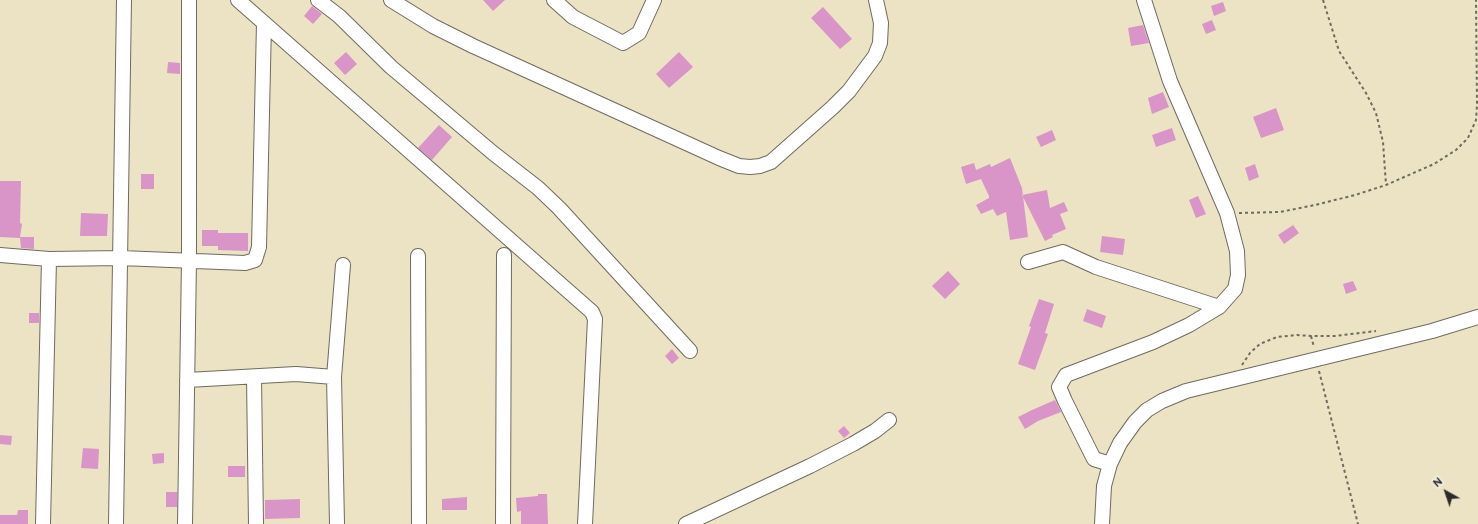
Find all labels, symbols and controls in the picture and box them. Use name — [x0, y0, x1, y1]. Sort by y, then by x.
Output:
north arrow — [1426, 472, 1466, 512]
text: N — [1431, 475, 1445, 490]

